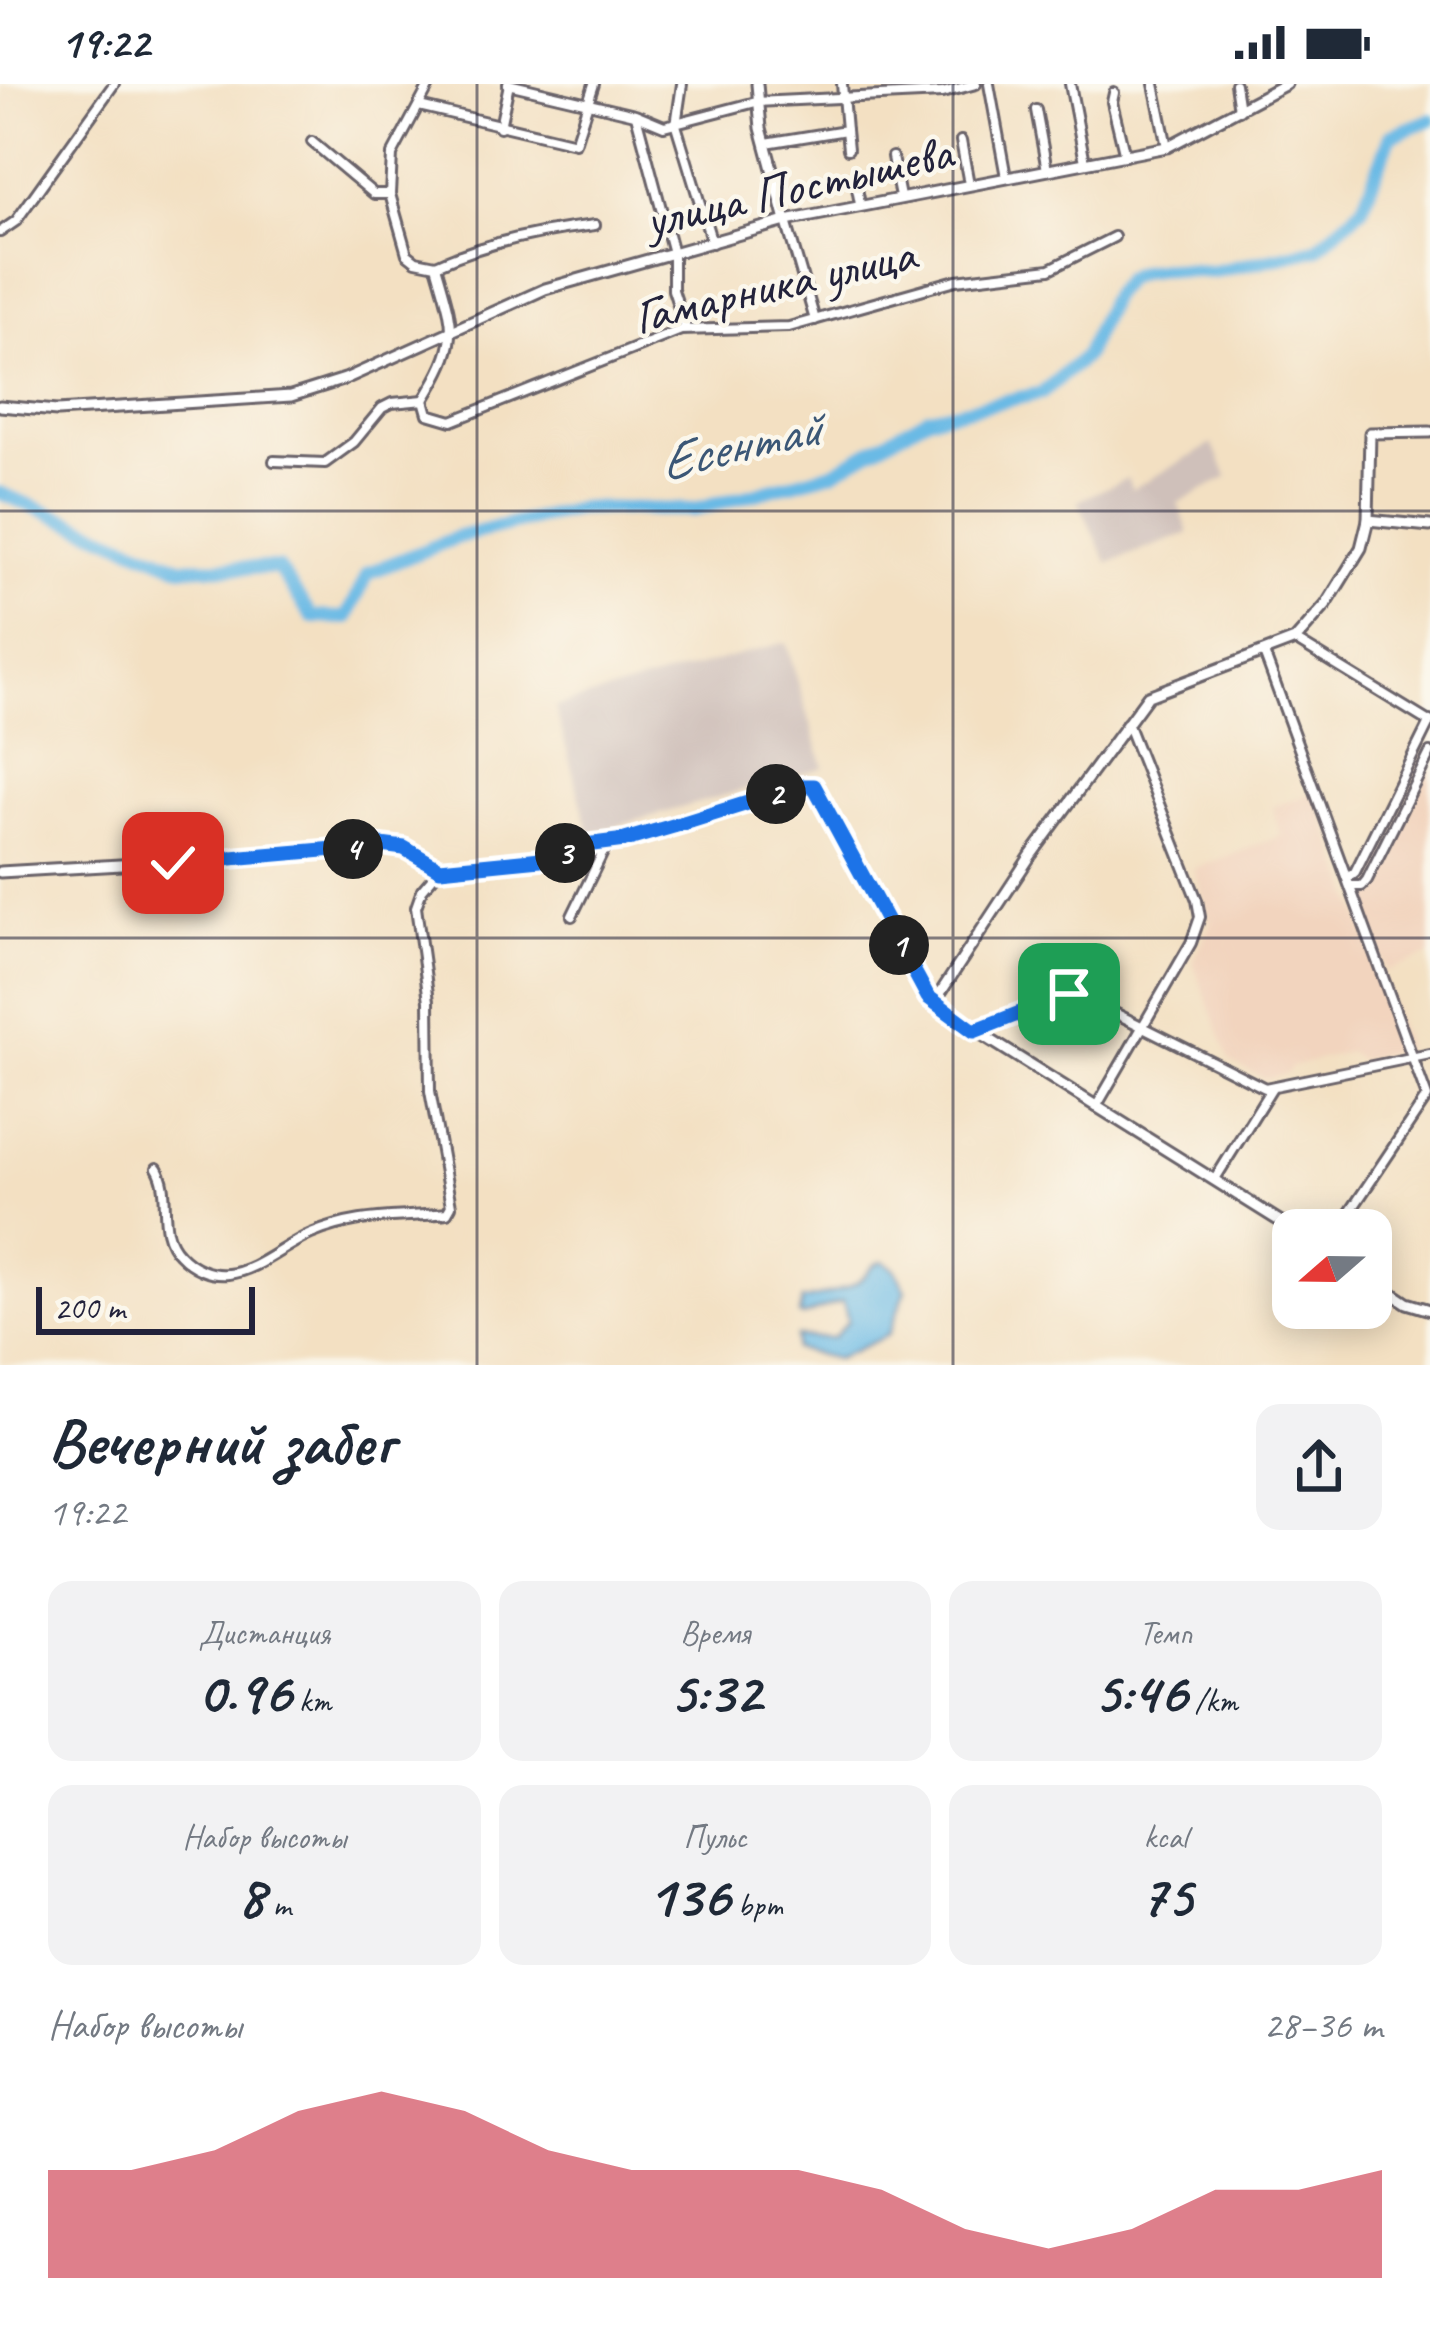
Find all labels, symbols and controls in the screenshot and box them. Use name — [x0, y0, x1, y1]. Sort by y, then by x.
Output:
text: 19:22 — [60, 14, 149, 71]
street label: улица Постышева — [636, 119, 961, 253]
street label: Гамарника улица — [627, 221, 925, 348]
water label: Есентай — [652, 391, 836, 496]
pin: 2 — [746, 764, 806, 824]
text: 2 — [769, 773, 783, 815]
pin — [122, 812, 224, 914]
pin: 4 — [323, 819, 383, 879]
pin: 3 — [535, 823, 595, 883]
text: 4 — [346, 828, 360, 870]
icon: check — [140, 830, 206, 896]
text: 3 — [558, 832, 572, 874]
pin: 1 — [869, 915, 929, 975]
text: 1 — [892, 924, 906, 966]
pin — [1018, 943, 1120, 1045]
icon: arrive — [1036, 961, 1102, 1027]
north arrow — [1272, 1209, 1392, 1329]
map controls — [1272, 1209, 1392, 1329]
scale bar — [36, 1281, 255, 1334]
text: 200 m — [54, 1287, 125, 1329]
text: Вечерний забег — [48, 1401, 393, 1484]
button: share — [1256, 1404, 1382, 1530]
text: 19:22 — [48, 1488, 126, 1537]
text: Дистанция — [199, 1612, 330, 1654]
text: Время — [680, 1612, 750, 1654]
text: Темп — [1139, 1612, 1192, 1654]
text: 0.96 — [198, 1654, 291, 1730]
text: 5:32 — [669, 1654, 761, 1730]
text: 5:46 — [1094, 1654, 1187, 1730]
text: km — [291, 1680, 331, 1722]
text: /km — [1187, 1680, 1238, 1722]
text: Набор высоты — [182, 1816, 346, 1858]
text: Пульс — [683, 1816, 747, 1858]
text: kcal — [1144, 1816, 1187, 1858]
text: 8 — [238, 1858, 265, 1934]
text: 136 — [647, 1858, 729, 1934]
text: 75 — [1139, 1858, 1192, 1934]
text: m — [265, 1884, 291, 1926]
text: bpm — [729, 1884, 783, 1926]
text: Набор высоты — [48, 2001, 242, 2050]
text: 28–36 m — [1263, 2001, 1382, 2050]

